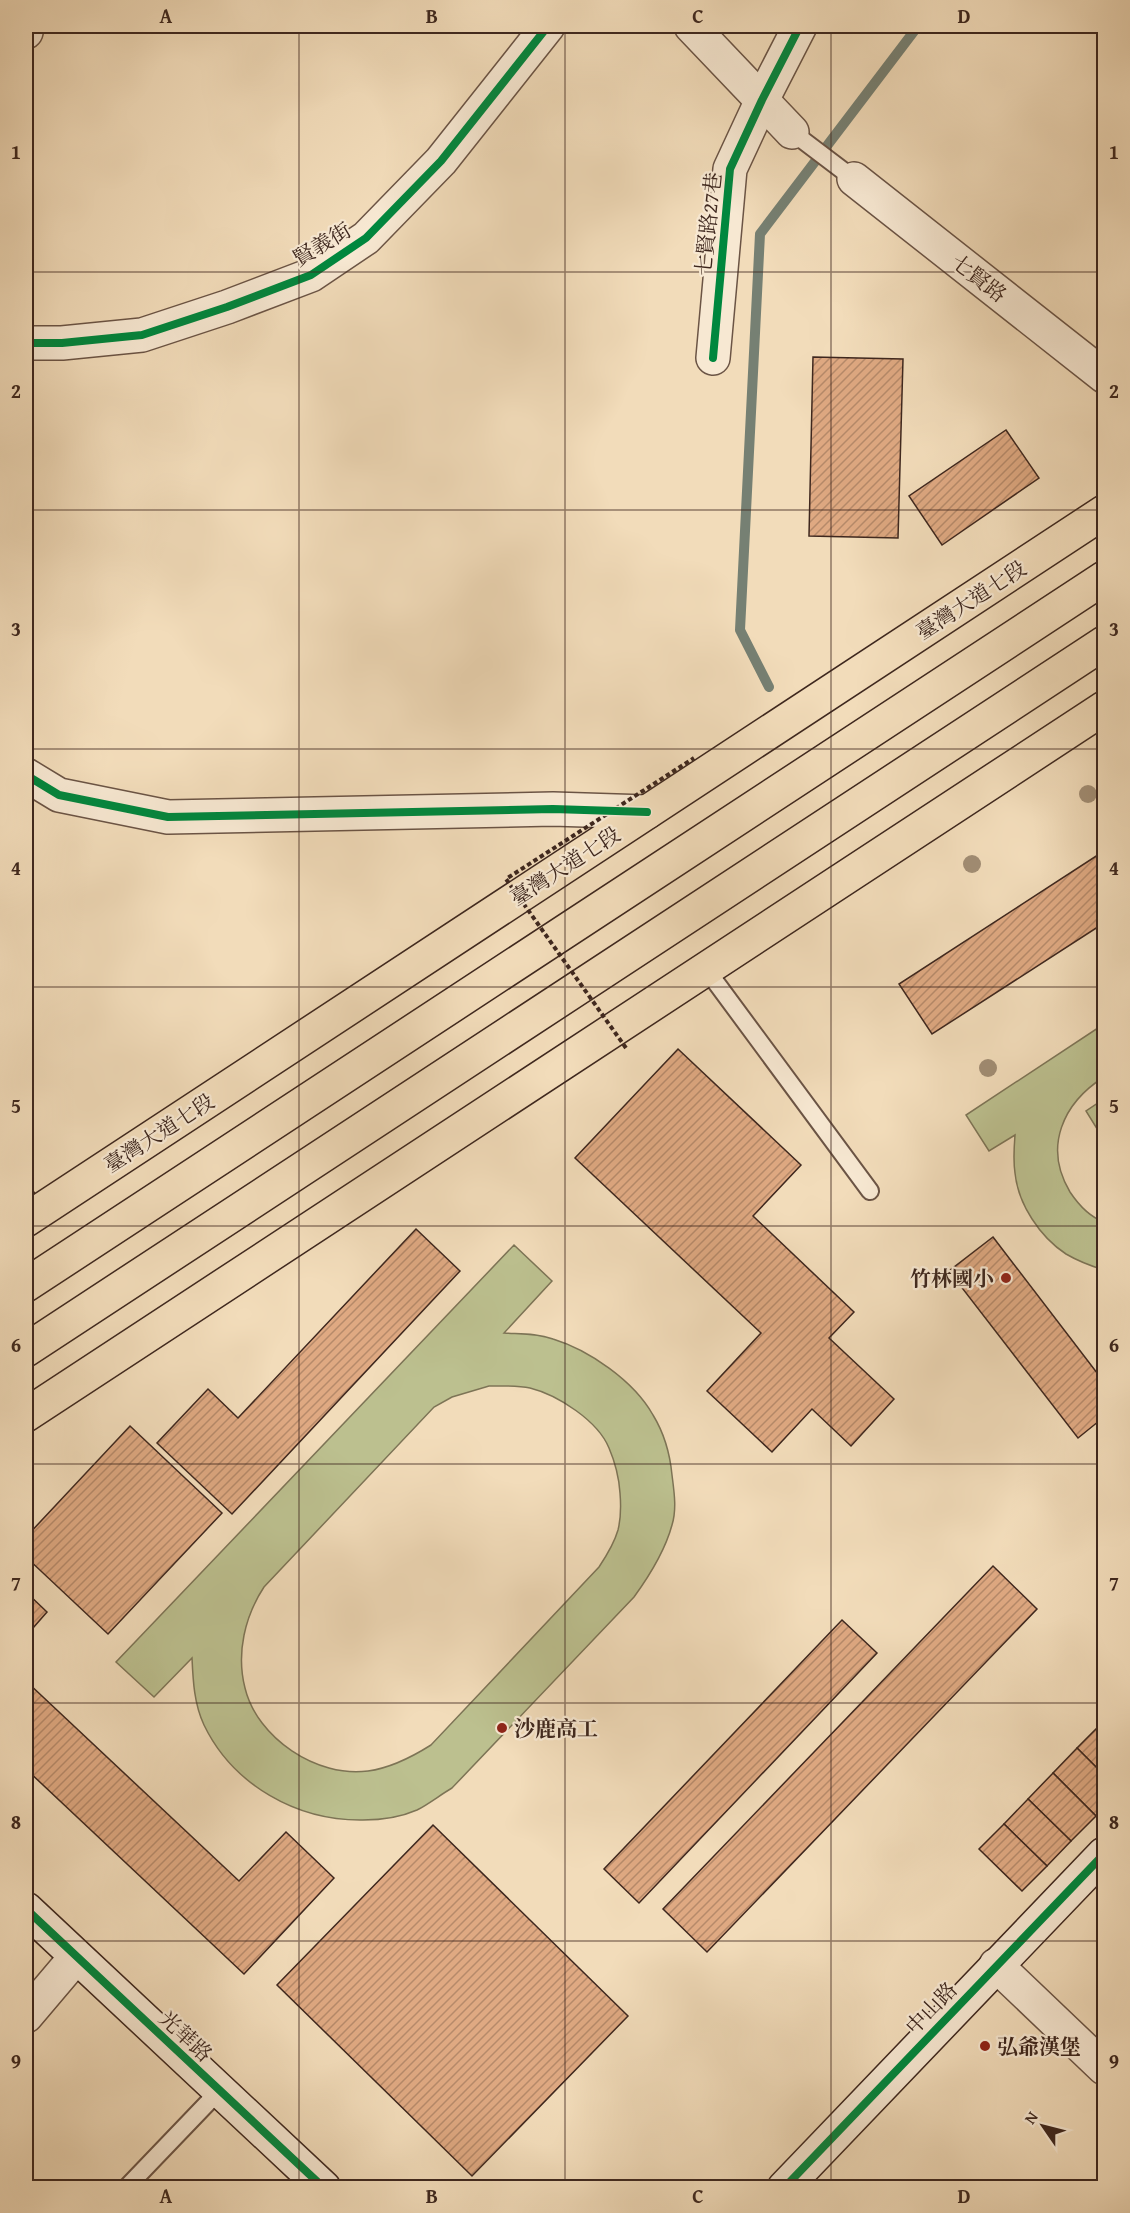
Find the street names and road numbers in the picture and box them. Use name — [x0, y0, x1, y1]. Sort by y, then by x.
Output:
street label: 七賢路27巷 — [687, 171, 729, 277]
street label: 賢義街 — [287, 214, 357, 274]
street label: 七賢路 — [945, 246, 1013, 310]
street label: 臺灣大道七段 — [910, 553, 1032, 647]
street label: 臺灣大道七段 — [504, 819, 626, 913]
street label: 臺灣大道七段 — [98, 1086, 220, 1180]
street label: 中山路 — [898, 1975, 964, 2041]
street label: 光華路 — [152, 2003, 220, 2069]

